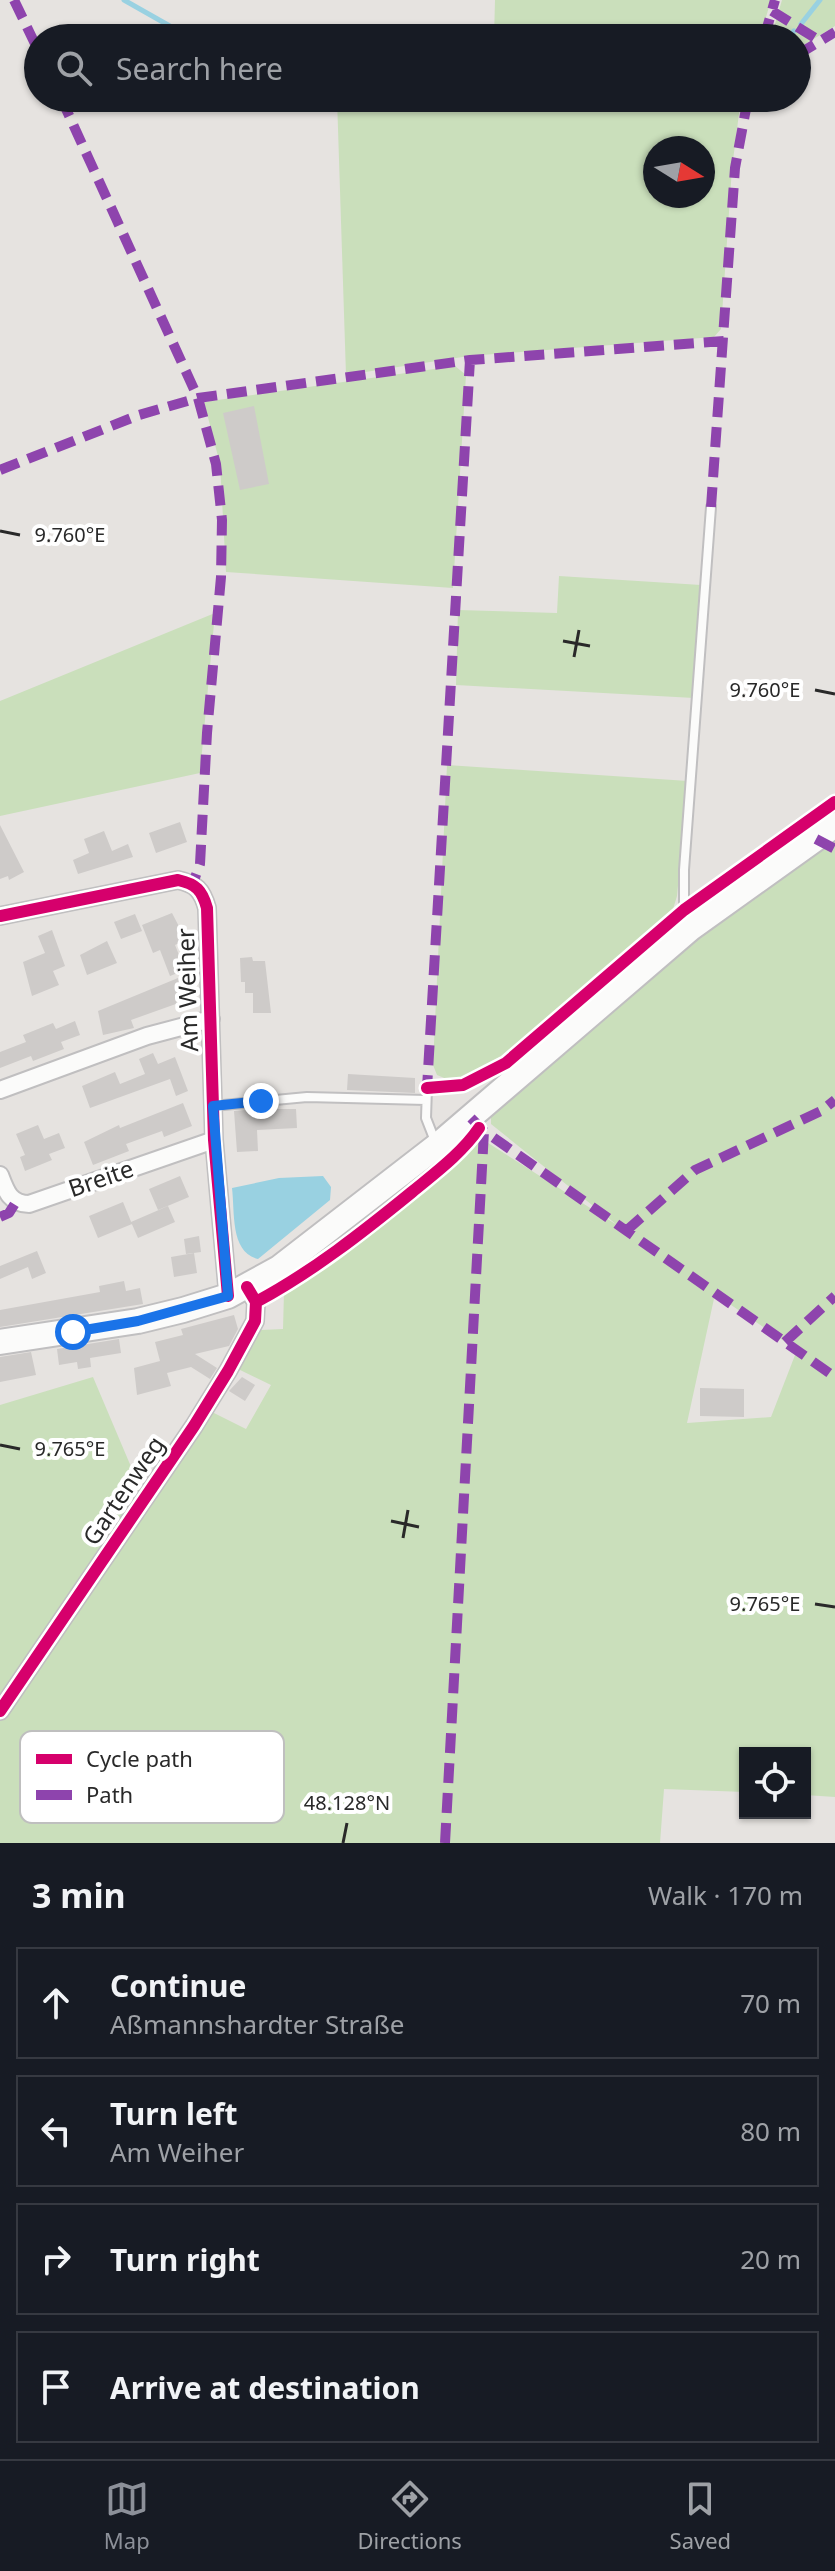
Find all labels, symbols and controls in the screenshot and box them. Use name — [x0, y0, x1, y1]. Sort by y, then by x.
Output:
search box — [24, 24, 811, 112]
icon: search — [52, 46, 96, 90]
text: Search here — [116, 48, 283, 89]
north arrow — [643, 136, 715, 208]
text: 9.760°E — [35, 521, 105, 548]
text: 9.760°E — [730, 676, 800, 703]
street label: Am Weiher — [168, 928, 205, 1053]
route end — [243, 1083, 279, 1119]
street label: Breite — [63, 1151, 138, 1204]
route start — [55, 1314, 91, 1350]
street label: Gartenweg — [74, 1429, 171, 1551]
text: 9.765°E — [35, 1435, 105, 1462]
text: 9.765°E — [730, 1590, 800, 1617]
legend — [20, 1731, 284, 1823]
text: Cycle path — [86, 1743, 193, 1773]
map controls — [739, 1747, 811, 1819]
button: locate — [739, 1747, 811, 1819]
text: Path — [86, 1779, 133, 1809]
text: 48.128°N — [304, 1789, 390, 1816]
text: 3 min — [32, 1872, 126, 1918]
text: Walk · 170 m — [648, 1877, 803, 1913]
text: Continue — [110, 1965, 246, 2006]
icon: ahead — [34, 1981, 78, 2025]
text: 70 m — [740, 1985, 801, 2021]
text: Aßmannshardter Straße — [110, 2006, 404, 2042]
text: Turn left — [110, 2093, 238, 2134]
icon: left — [34, 2109, 78, 2153]
text: 80 m — [740, 2113, 801, 2149]
text: Am Weiher — [110, 2134, 244, 2170]
icon: right — [34, 2237, 78, 2281]
text: Turn right — [110, 2239, 260, 2280]
text: 20 m — [740, 2241, 801, 2277]
icon: arrive — [34, 2365, 78, 2409]
text: Arrive at destination — [110, 2367, 420, 2408]
tab: Map — [104, 2477, 150, 2555]
tab: Directions — [357, 2477, 462, 2555]
tab: Saved — [670, 2477, 731, 2555]

